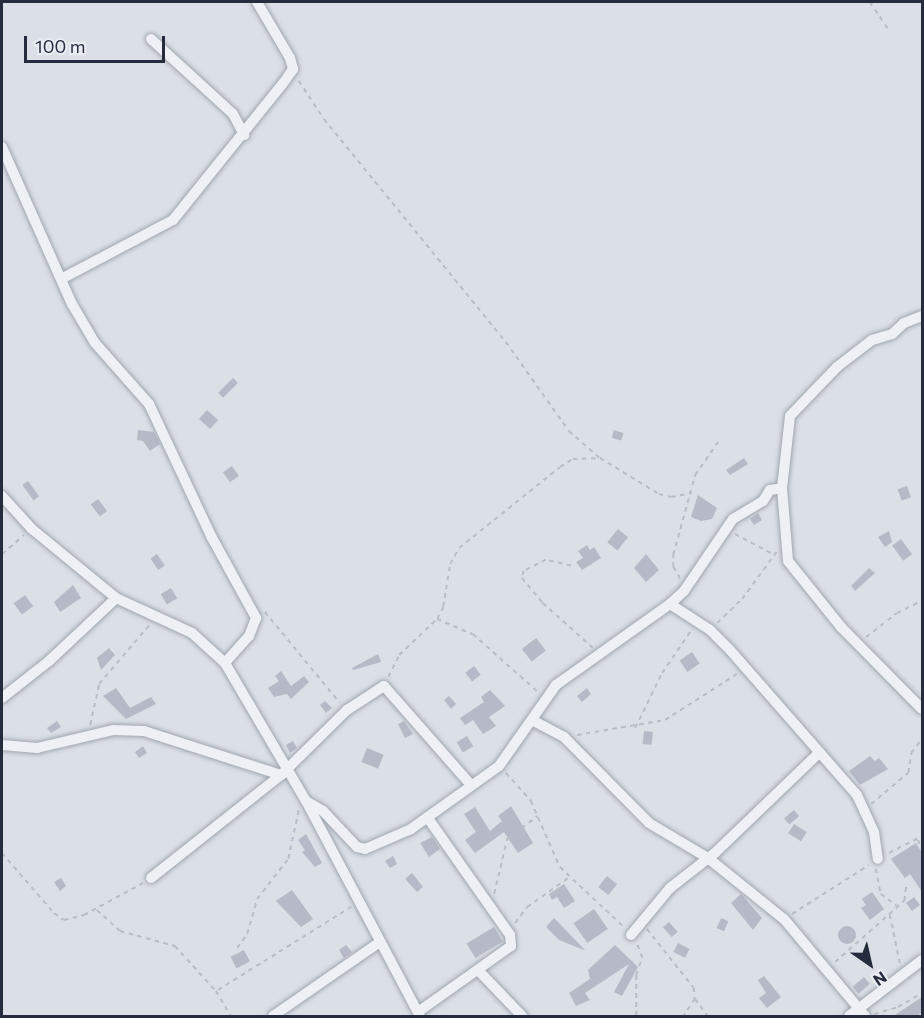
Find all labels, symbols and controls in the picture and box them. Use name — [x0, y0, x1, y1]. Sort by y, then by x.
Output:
scale bar — [27, 24, 168, 62]
text: 100 m — [35, 35, 85, 57]
north arrow — [840, 934, 900, 994]
text: N — [870, 968, 891, 991]

